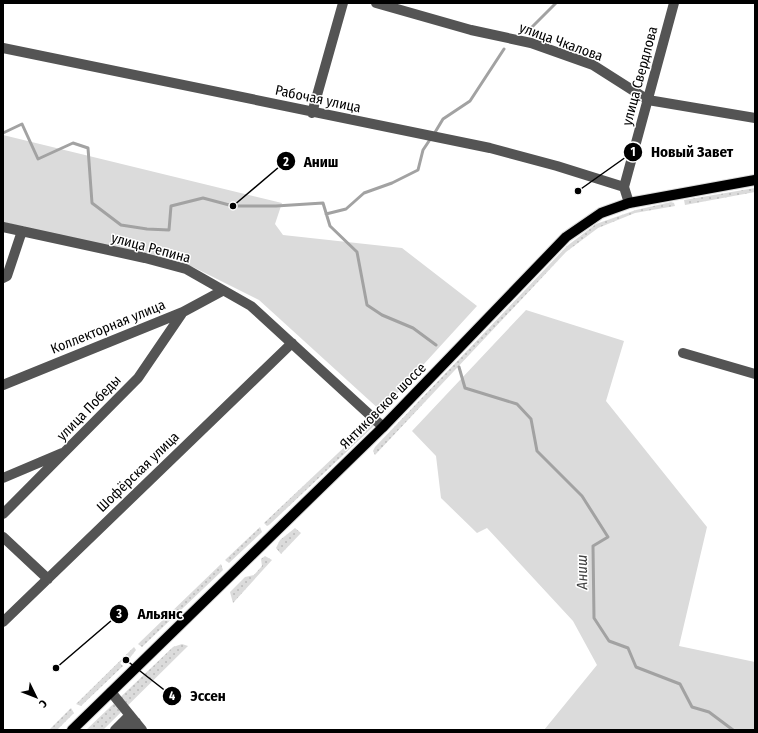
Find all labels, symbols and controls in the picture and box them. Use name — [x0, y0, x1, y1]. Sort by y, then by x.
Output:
street label: улица Чкалова — [517, 19, 605, 65]
street label: улица Свердлова — [619, 24, 661, 127]
street label: Рабочая улица — [274, 82, 363, 116]
callout: Новый Завет — [623, 138, 741, 165]
text: Новый Завет — [651, 143, 734, 161]
text: 1 — [630, 145, 636, 159]
callout: Аниш — [276, 148, 346, 175]
text: Аниш — [303, 153, 338, 171]
text: 2 — [282, 155, 289, 169]
street label: улица Репина — [109, 229, 193, 267]
street label: Коллекторная улица — [48, 296, 168, 358]
street label: Янтиковское шоссе — [336, 359, 430, 453]
street label: улица Победы — [54, 372, 124, 444]
street label: Шофёрская улица — [93, 428, 183, 516]
water label: Аниш — [573, 554, 591, 591]
callout: Альянс — [109, 600, 190, 627]
text: Альянс — [137, 605, 183, 623]
text: 3 — [115, 607, 122, 621]
north arrow — [16, 677, 56, 717]
callout: Эссен — [162, 682, 233, 709]
text: Эссен — [190, 687, 226, 705]
text: 4 — [169, 689, 175, 703]
text: С — [36, 697, 50, 710]

